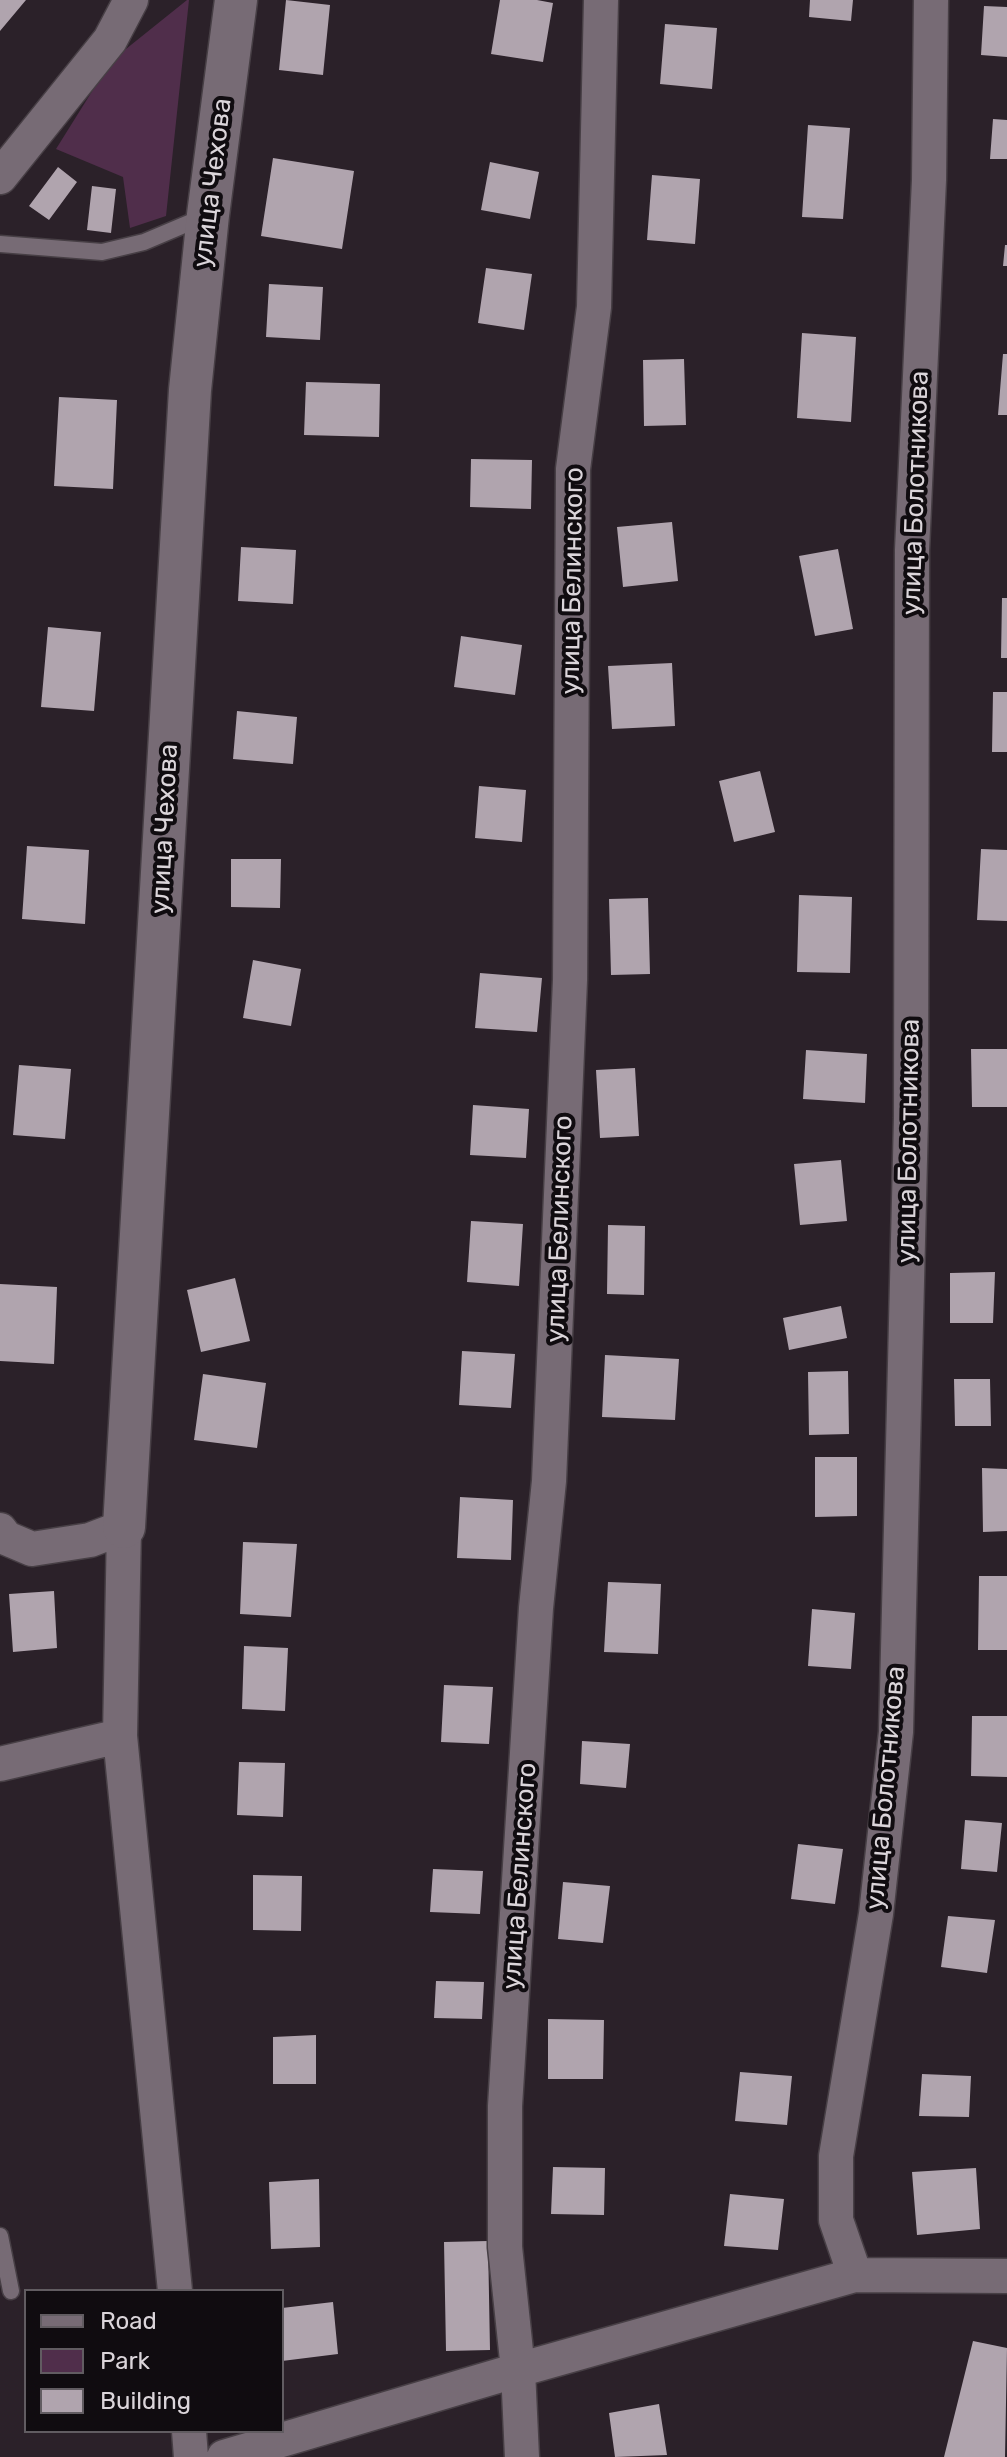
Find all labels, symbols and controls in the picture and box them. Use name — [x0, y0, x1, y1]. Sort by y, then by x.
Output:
street label: улица Чехова — [187, 96, 239, 270]
street label: улица Болотникова — [896, 370, 936, 616]
street label: улица Белинского — [555, 467, 591, 695]
street label: улица Чехова — [145, 743, 185, 915]
street label: улица Болотникова — [891, 1018, 927, 1264]
street label: улица Белинского — [540, 1115, 580, 1343]
street label: улица Болотникова — [860, 1665, 912, 1911]
street label: улица Белинского — [497, 1761, 543, 1991]
legend — [24, 2289, 284, 2433]
text: Road — [100, 2307, 157, 2335]
text: Park — [100, 2347, 150, 2375]
text: Building — [100, 2387, 191, 2415]

